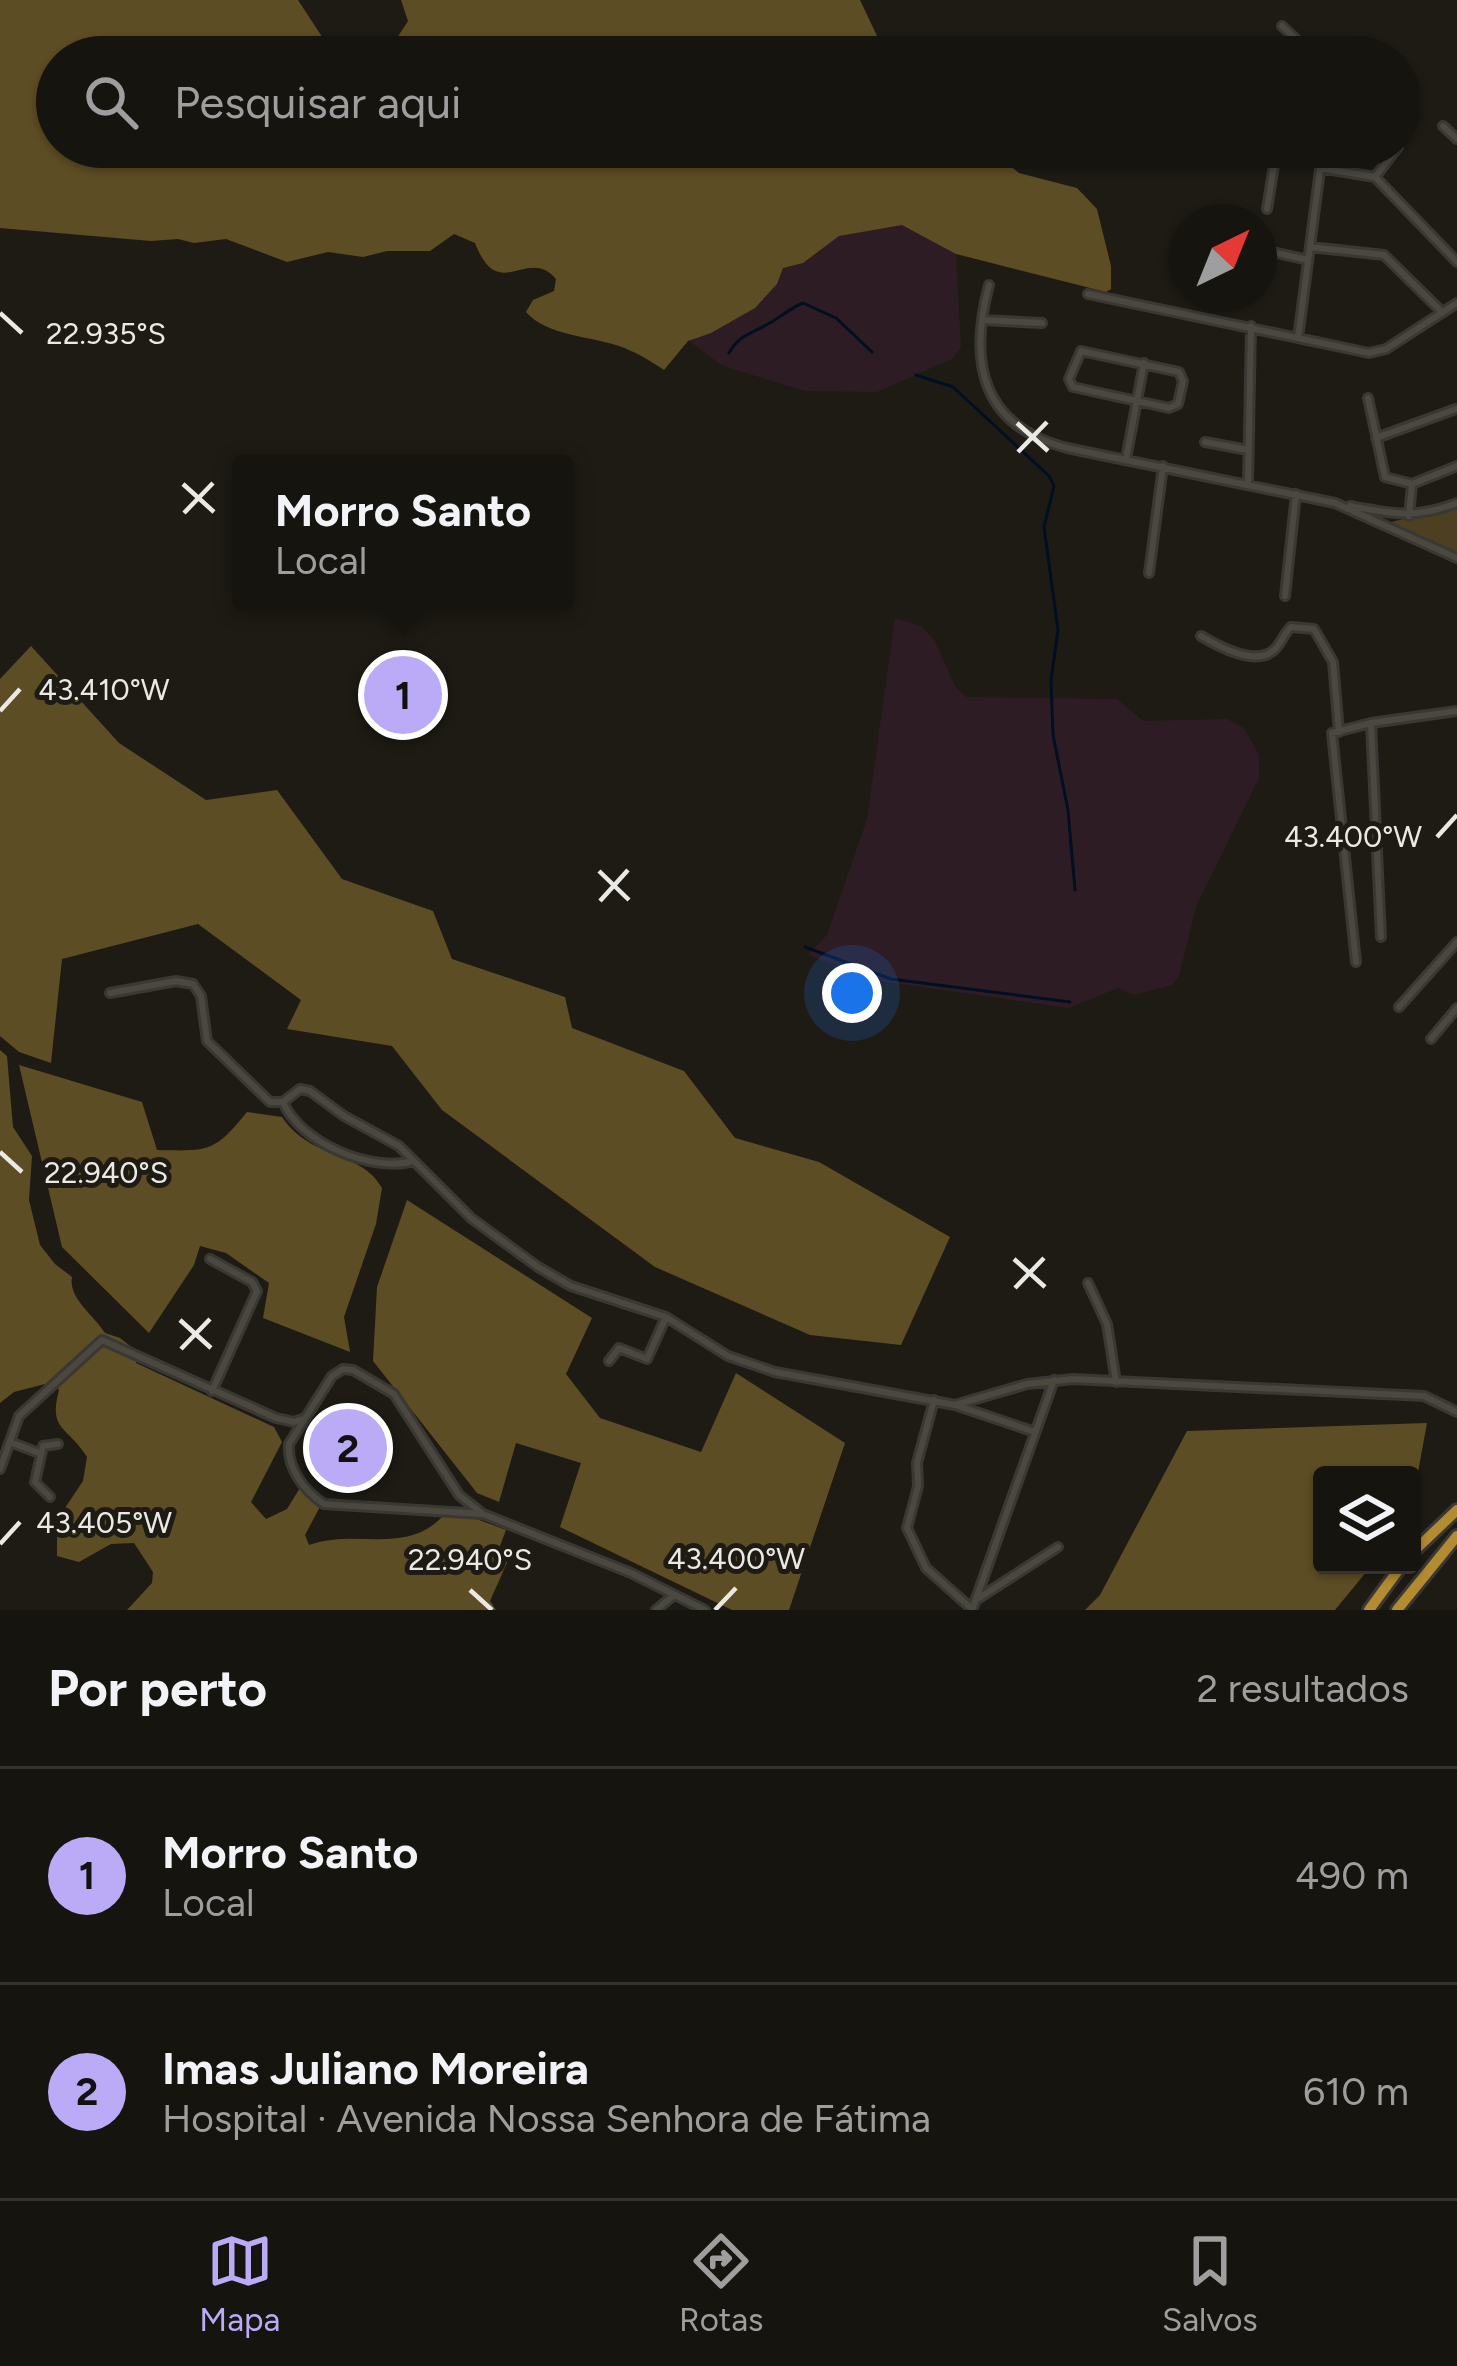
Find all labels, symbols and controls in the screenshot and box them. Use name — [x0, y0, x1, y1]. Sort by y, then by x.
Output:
search box — [36, 36, 1421, 168]
icon: search — [78, 69, 144, 135]
text: Pesquisar aqui — [174, 75, 461, 129]
north arrow — [1169, 204, 1277, 312]
text: 22.935°S — [46, 315, 166, 352]
popup — [232, 455, 574, 611]
text: Morro Santo — [275, 483, 531, 537]
text: Local — [275, 537, 367, 584]
pin: 1 — [364, 650, 442, 740]
text: 43.410°W — [38, 671, 170, 708]
text: 43.400°W — [1284, 818, 1422, 855]
your location — [822, 963, 882, 1023]
text: 22.940°S — [44, 1154, 168, 1191]
pin: 2 — [309, 1403, 387, 1493]
map controls — [1313, 1466, 1421, 1574]
button: layers — [1313, 1466, 1421, 1574]
text: 43.405°W — [36, 1504, 172, 1541]
text: 43.400°W — [667, 1540, 805, 1577]
text: 22.940°S — [408, 1541, 532, 1578]
text: Por perto — [48, 1658, 267, 1719]
text: 2 resultados — [1196, 1665, 1409, 1712]
text: Morro Santo — [162, 1825, 418, 1879]
text: 1 — [79, 1852, 95, 1899]
text: 490 m — [1295, 1852, 1409, 1899]
text: Local — [162, 1879, 254, 1926]
text: Imas Juliano Moreira — [162, 2041, 589, 2095]
text: 2 — [76, 2068, 98, 2115]
text: 610 m — [1303, 2068, 1409, 2115]
text: Hospital · Avenida Nossa Senhora de Fátima — [162, 2095, 931, 2142]
tab: Mapa — [199, 2228, 280, 2339]
tab: Rotas — [679, 2228, 763, 2339]
tab: Salvos — [1162, 2228, 1258, 2339]

